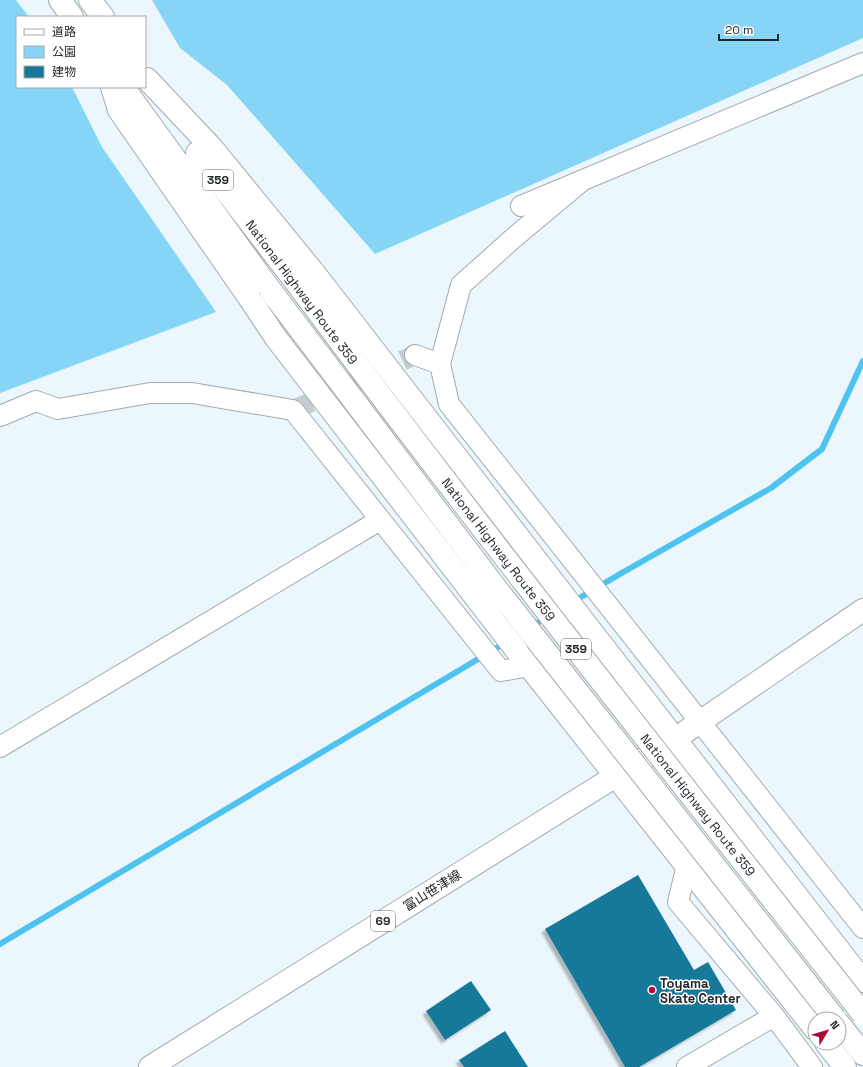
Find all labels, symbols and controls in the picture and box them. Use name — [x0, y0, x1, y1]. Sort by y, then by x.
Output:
legend — [16, 16, 146, 88]
scale bar — [719, 16, 778, 42]
text: 20 m — [725, 22, 753, 38]
text: 道路 — [52, 24, 76, 40]
text: 公園 — [52, 44, 76, 60]
text: 建物 — [52, 64, 76, 80]
road number: 359 — [203, 170, 233, 190]
street label: National Highway Route 359 — [242, 217, 361, 368]
street label: National Highway Route 359 — [438, 475, 559, 625]
road number: 359 — [561, 639, 591, 659]
street label: National Highway Route 359 — [637, 730, 759, 880]
street label: 富山笹津線 — [400, 866, 464, 915]
road number: 69 — [371, 911, 395, 931]
place label: Toyama Skate Center — [660, 975, 741, 1007]
marker: Toyama Skate Center — [647, 985, 657, 995]
north arrow — [807, 1011, 847, 1051]
text: N — [827, 1018, 843, 1032]

